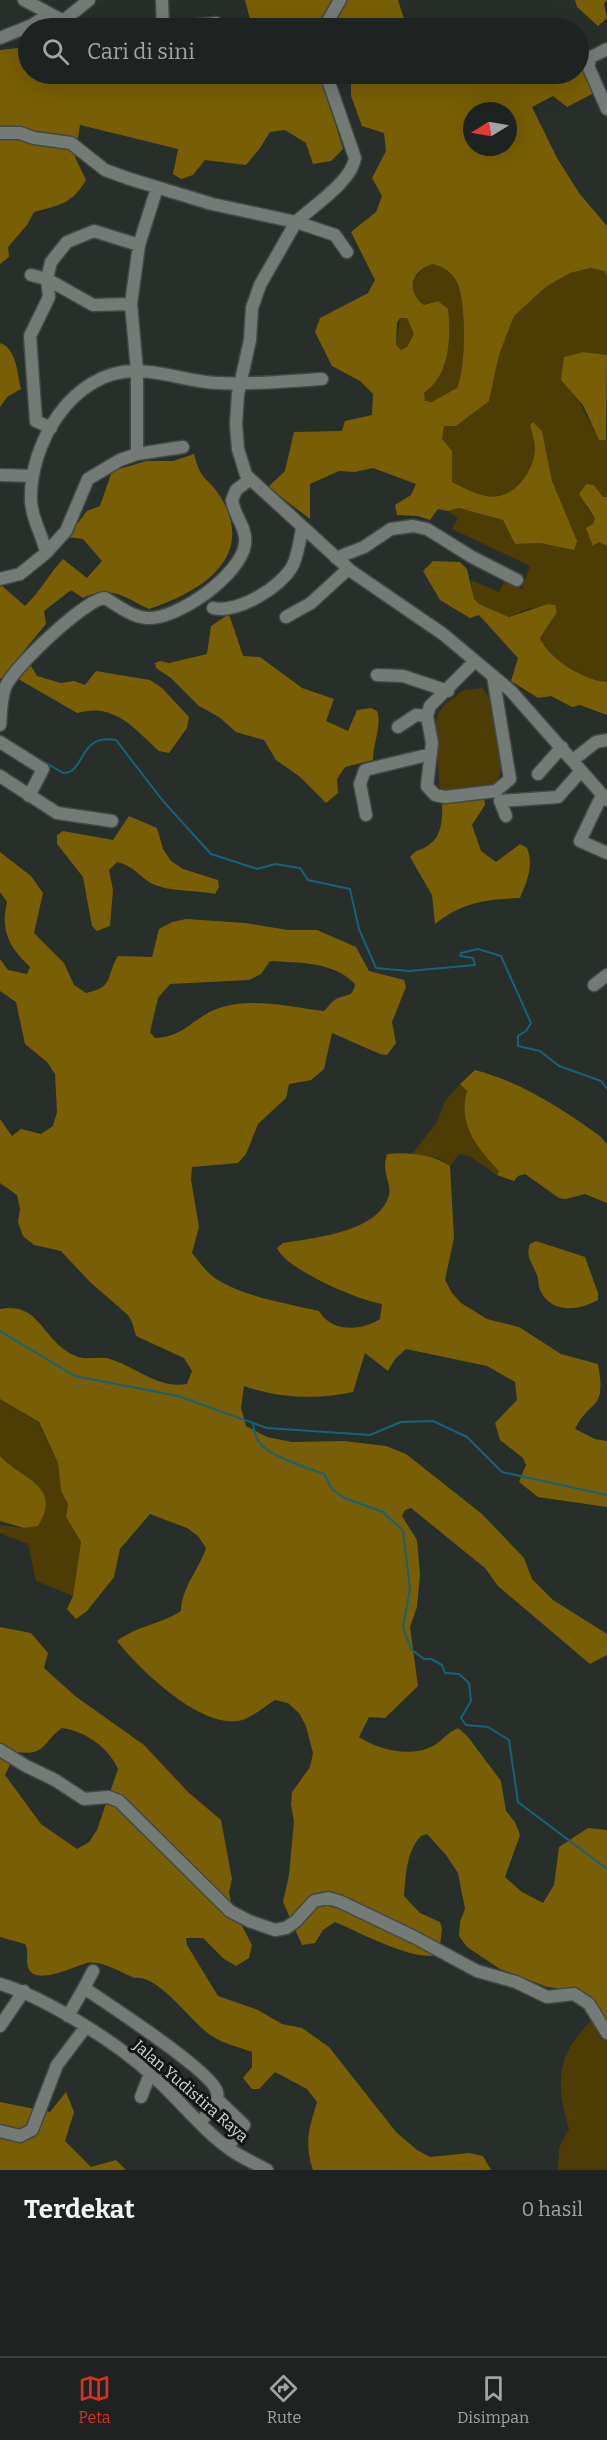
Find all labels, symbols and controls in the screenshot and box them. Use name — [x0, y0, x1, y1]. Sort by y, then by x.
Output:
search box — [18, 18, 589, 84]
icon: search — [39, 35, 72, 68]
text: Cari di sini — [87, 38, 195, 65]
north arrow — [463, 102, 517, 156]
street label: Jalan Yudistira Raya — [129, 2035, 253, 2146]
text: Terdekat — [24, 2194, 135, 2225]
text: 0 hasil — [522, 2197, 583, 2221]
tab: Peta — [78, 2372, 111, 2427]
tab: Rute — [267, 2372, 301, 2427]
tab: Disimpan — [457, 2372, 529, 2427]

